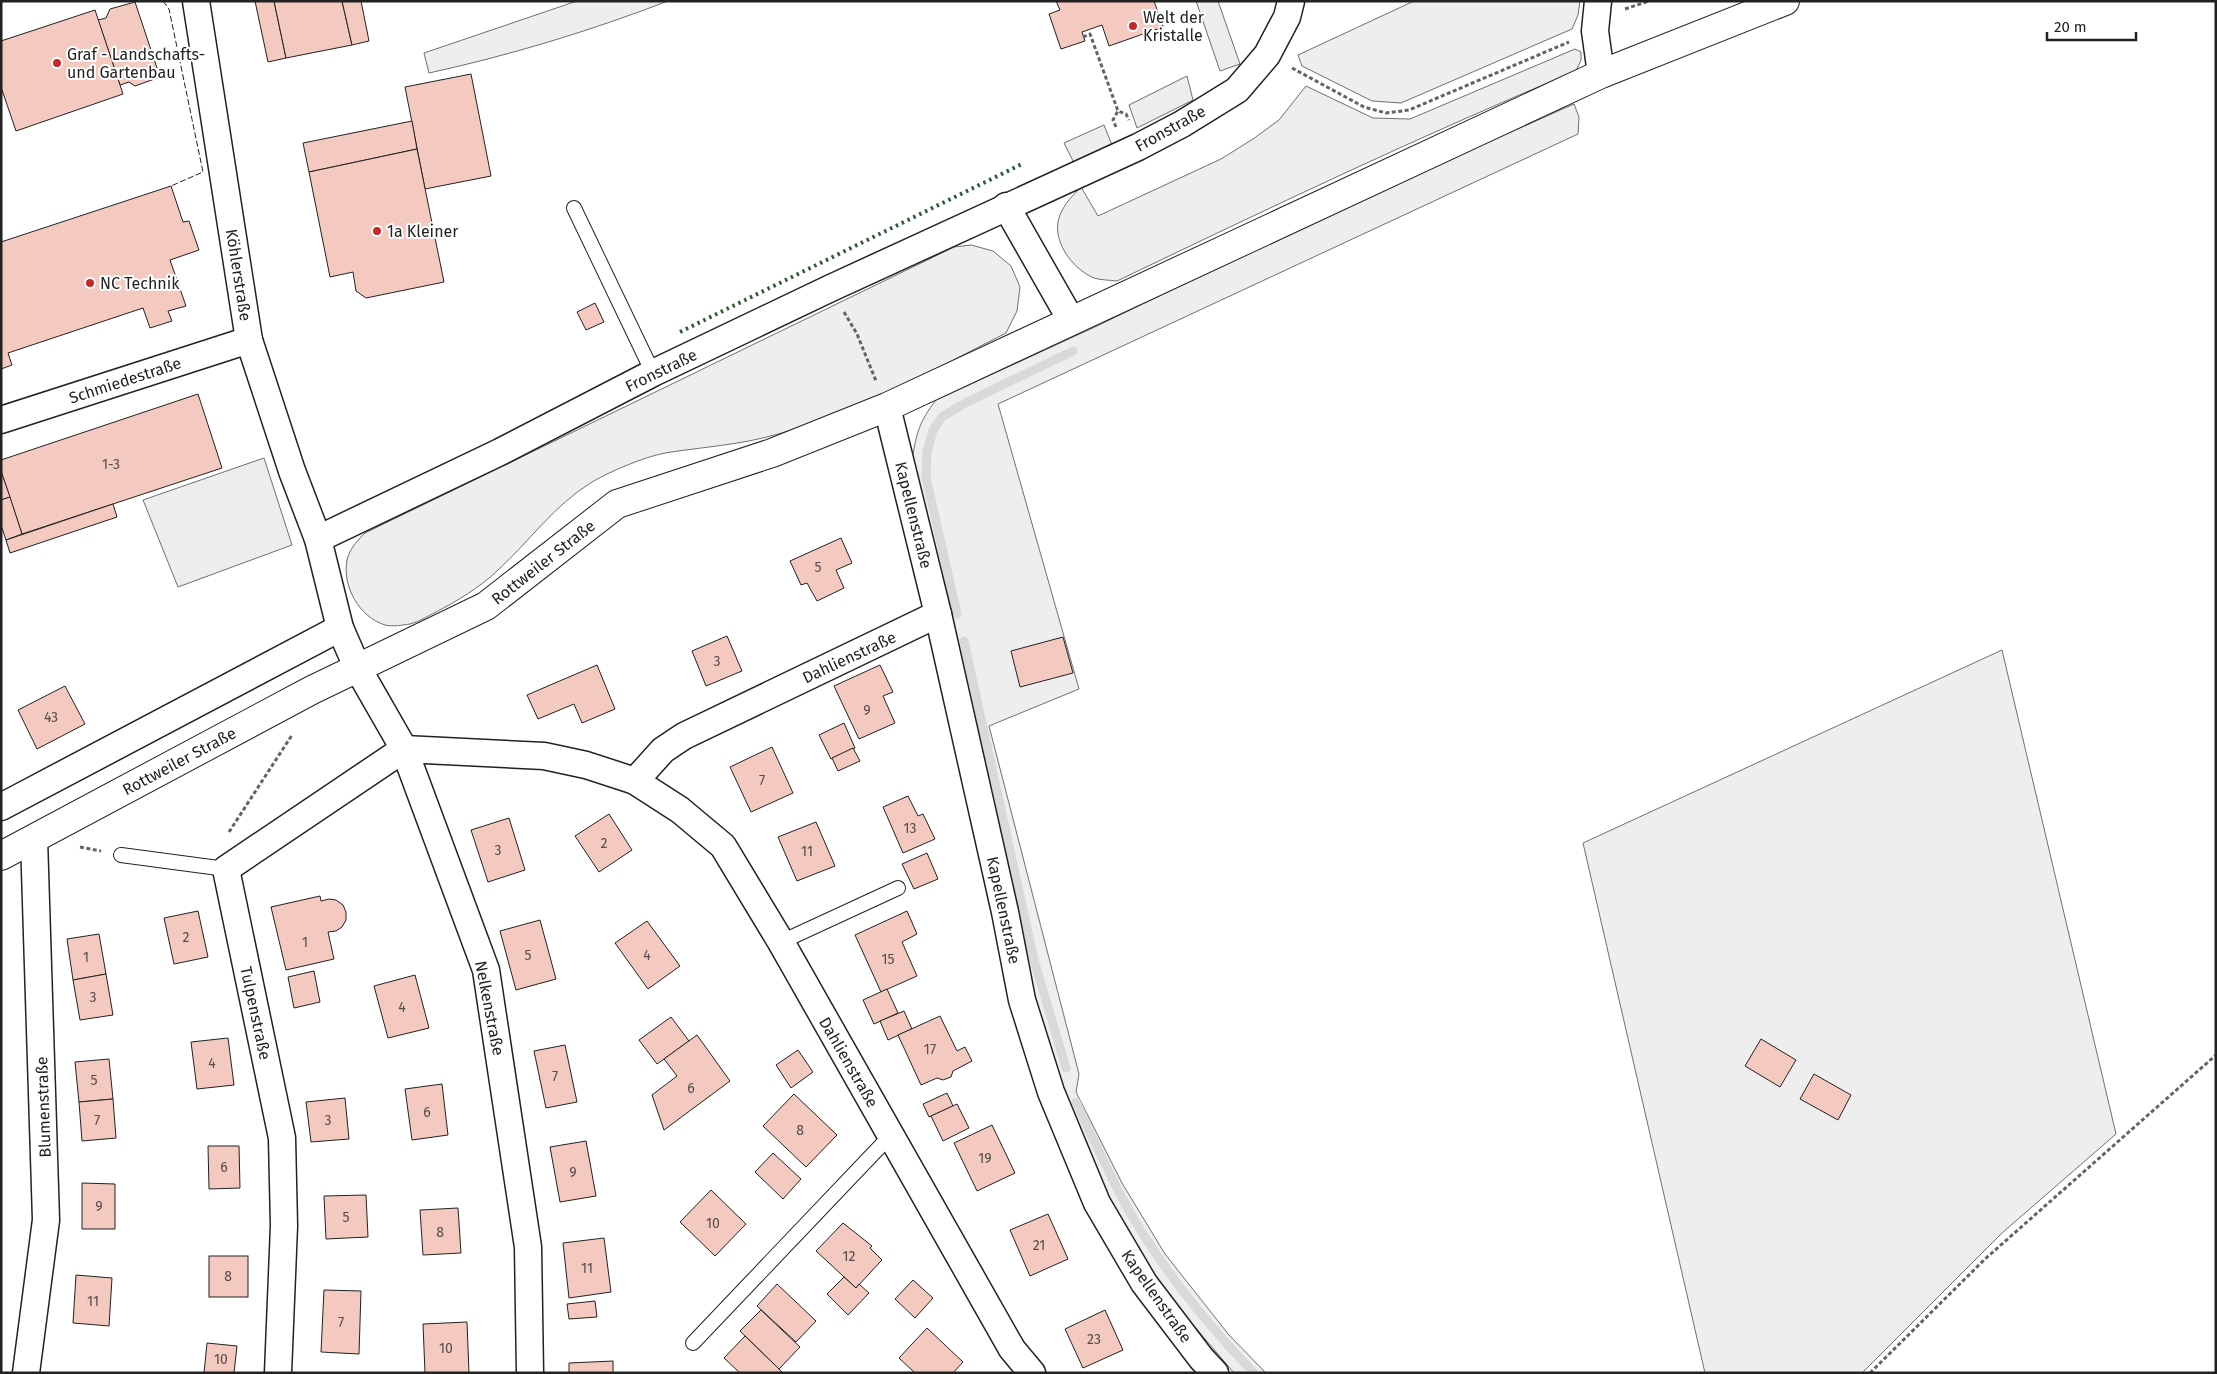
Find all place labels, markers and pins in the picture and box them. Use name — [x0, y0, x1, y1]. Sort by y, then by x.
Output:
place label: Welt der Kristalle — [1143, 8, 1205, 45]
marker: Welt der Kristalle — [1127, 20, 1139, 32]
place label: Graf - Landschafts- und Gartenbau — [67, 45, 205, 82]
marker: Graf - Landschafts- und Gartenbau — [51, 57, 63, 69]
place label: 1a Kleiner — [387, 222, 459, 241]
marker: 1a Kleiner — [371, 225, 383, 237]
place label: NC Technik — [100, 274, 180, 293]
marker: NC Technik — [84, 277, 96, 289]

